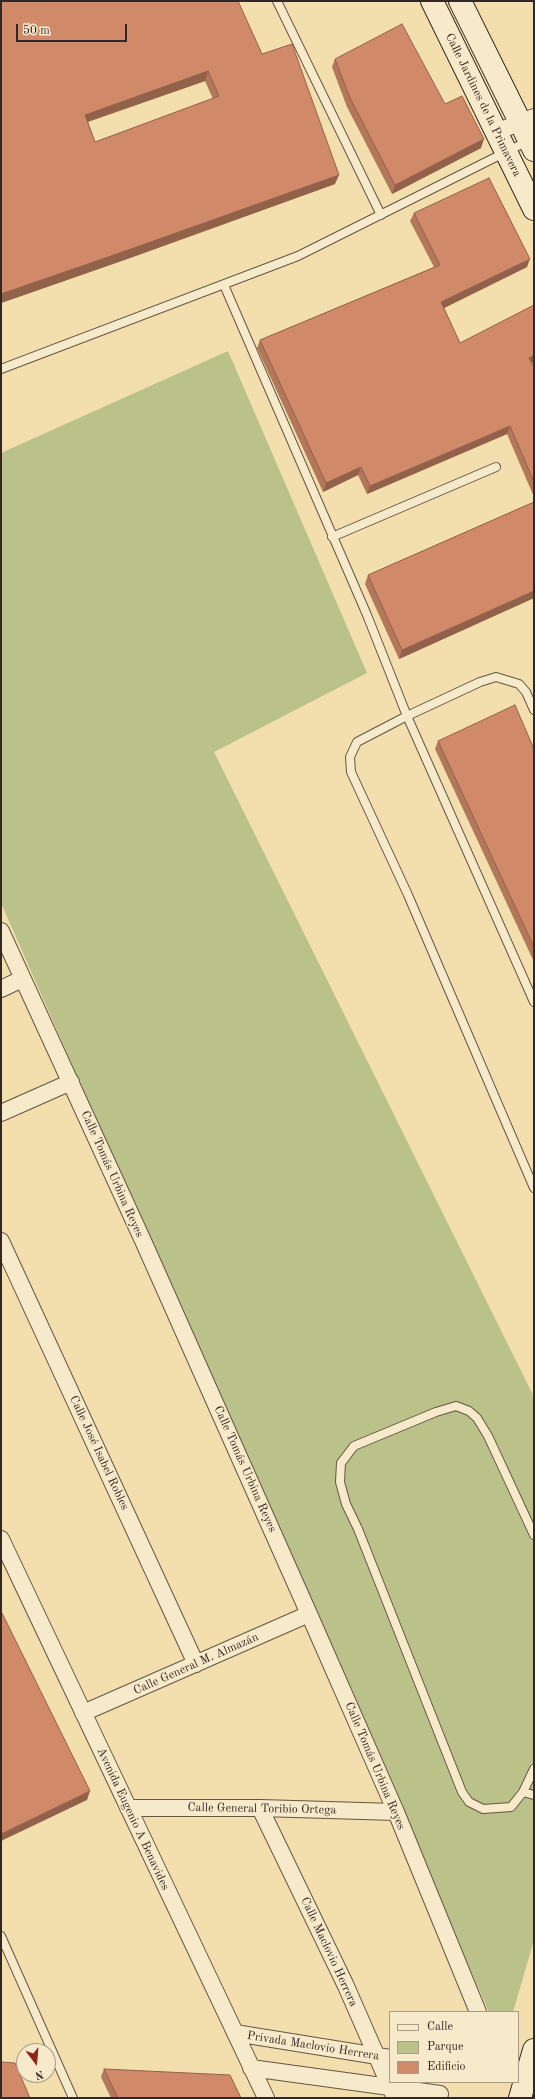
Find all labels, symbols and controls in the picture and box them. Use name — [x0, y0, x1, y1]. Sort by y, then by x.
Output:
scale bar — [18, 16, 129, 42]
text: 50 m — [23, 25, 50, 37]
street label: Calle Jardines de la Primavera — [442, 31, 524, 179]
street label: Calle Tomás Urbina Reyes — [78, 1108, 146, 1240]
street label: Calle José Isabel Robles — [66, 1393, 132, 1513]
street label: Calle Tomás Urbina Reyes — [211, 1403, 279, 1535]
street label: Calle General M. Almazán — [131, 1630, 261, 1698]
street label: Calle Tomás Urbina Reyes — [342, 1700, 408, 1832]
street label: Avenida Eugenio A Benavides — [94, 1745, 172, 1893]
street label: Calle General Toribio Ortega — [187, 1801, 337, 1817]
street label: Calle Maclovio Herrera — [297, 1895, 361, 2009]
legend — [389, 2011, 519, 2083]
text: Calle — [427, 2021, 453, 2033]
street label: Privada Maclovio Herrera — [246, 2028, 380, 2064]
text: Parque — [427, 2041, 463, 2053]
north arrow — [16, 2043, 56, 2083]
text: Edificio — [427, 2061, 466, 2073]
text: N — [34, 2068, 45, 2081]

